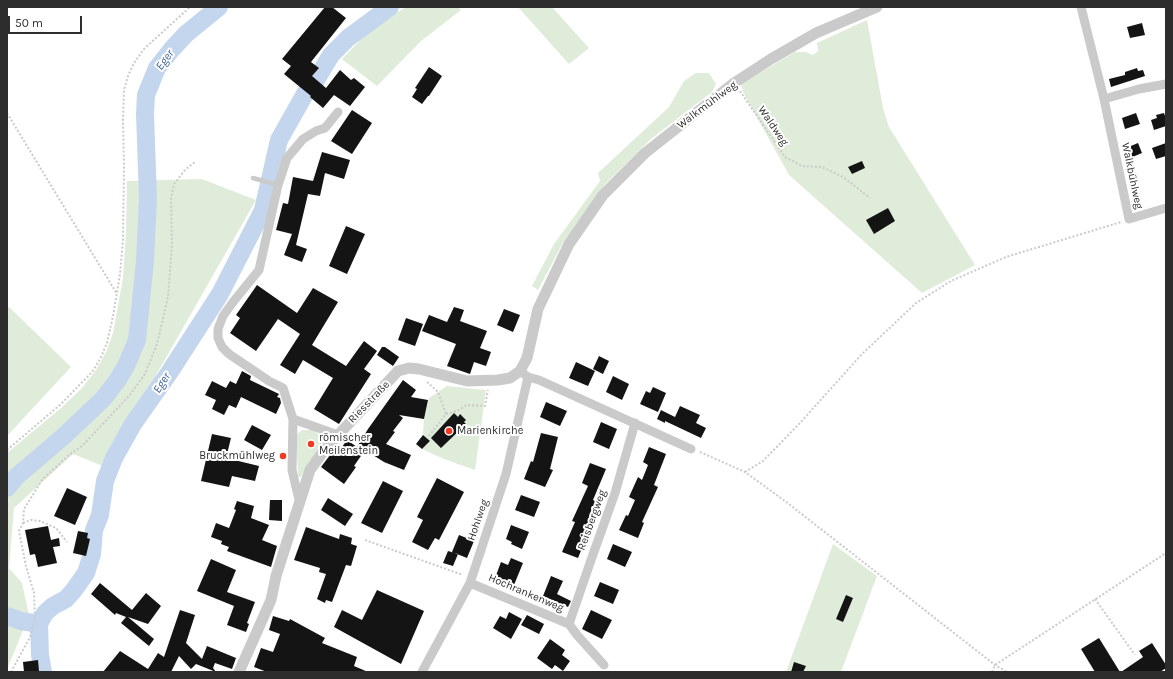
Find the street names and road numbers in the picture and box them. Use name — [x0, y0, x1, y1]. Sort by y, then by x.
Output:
street label: Walkmühlweg — [675, 78, 739, 132]
street label: Waldweg — [755, 104, 791, 148]
street label: Walkbühlweg — [1119, 142, 1145, 210]
street label: Riesstraße — [346, 378, 392, 426]
street label: Reisbergweg — [575, 488, 609, 552]
street label: Hohlweg — [465, 498, 491, 542]
street label: Hochrankenweg — [486, 571, 566, 615]

